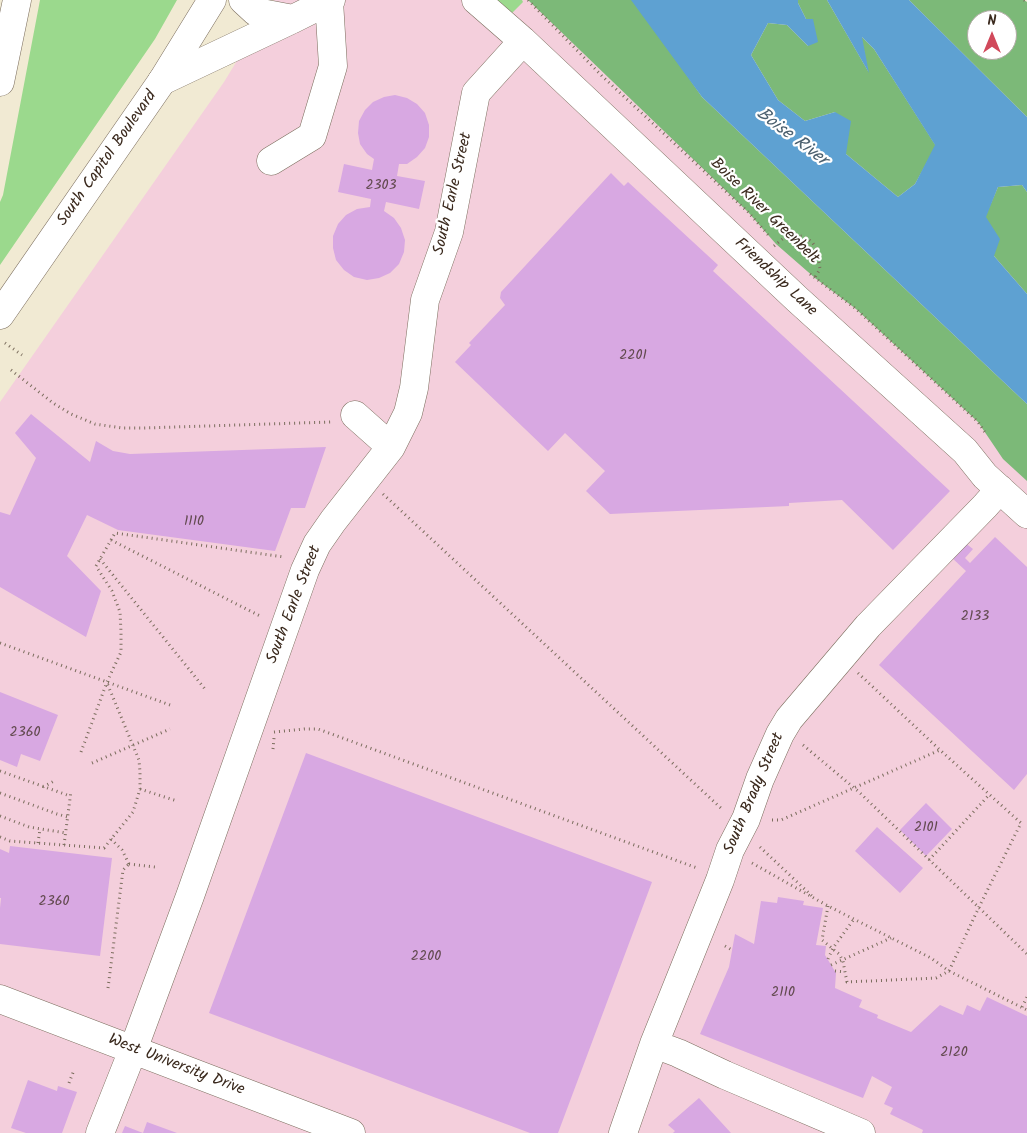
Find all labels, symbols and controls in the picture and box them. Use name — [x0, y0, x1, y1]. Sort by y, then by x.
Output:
north arrow — [967, 10, 1017, 60]
text: N — [988, 10, 996, 32]
street label: South Capitol Boulevard — [54, 88, 162, 230]
water label: Boise River — [751, 104, 831, 172]
street label: South Earle Street — [431, 131, 477, 257]
street label: Boise River Greenbelt — [705, 155, 823, 269]
house number: 2303 — [365, 179, 397, 195]
street label: Friendship Lane — [730, 235, 820, 321]
house number: 2201 — [619, 349, 647, 365]
house number: 1110 — [184, 515, 204, 531]
street label: South Earle Street — [264, 543, 326, 667]
house number: 2133 — [961, 610, 989, 626]
house number: 2360 — [10, 726, 40, 742]
street label: South Brady Street — [721, 730, 789, 858]
house number: 2101 — [914, 821, 938, 837]
house number: 2360 — [39, 895, 69, 911]
house number: 2200 — [411, 950, 441, 966]
house number: 2110 — [771, 986, 795, 1002]
street label: West University Drive — [105, 1031, 247, 1101]
house number: 2120 — [940, 1046, 968, 1062]

